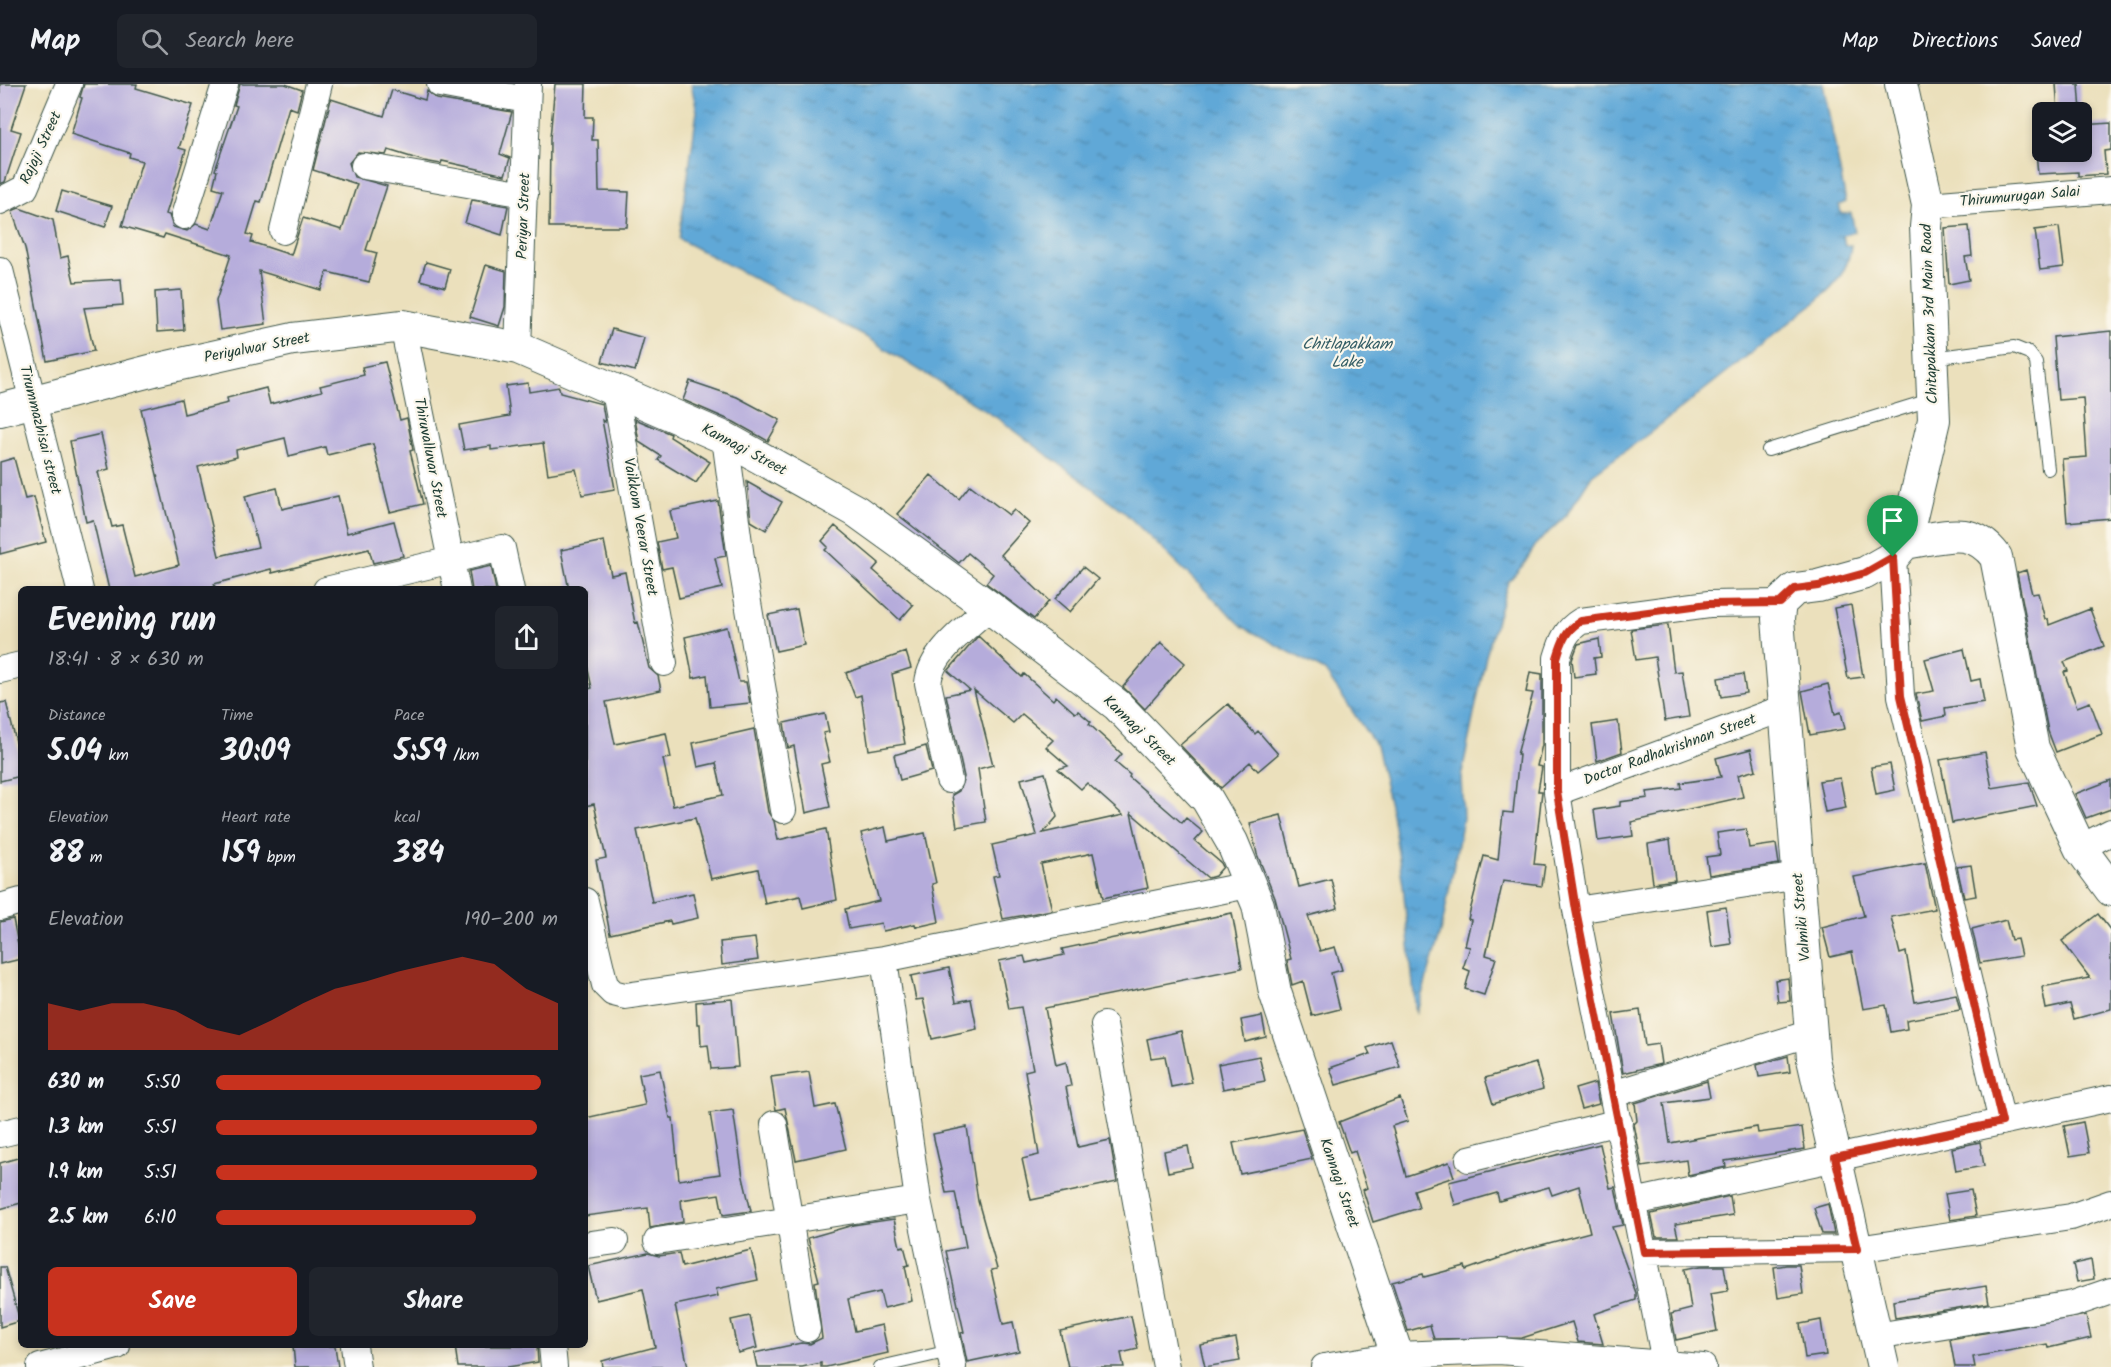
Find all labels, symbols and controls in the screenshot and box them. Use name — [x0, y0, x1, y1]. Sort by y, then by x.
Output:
search box — [117, 14, 537, 68]
text: Map — [30, 19, 81, 64]
text: Search here — [186, 24, 294, 59]
icon: search — [138, 25, 171, 58]
text: Map — [1842, 25, 1878, 58]
text: Directions — [1911, 25, 1998, 58]
text: Saved — [2031, 25, 2081, 58]
map controls — [2032, 102, 2092, 162]
button: layers — [2032, 102, 2092, 162]
street label: Rajaji Street — [14, 107, 68, 188]
street label: Periyar Street — [510, 172, 538, 260]
street label: Thirumurugan Salai — [1959, 180, 2083, 214]
street label: Chitapakkam 3rd Main Road — [1915, 223, 1945, 404]
street label: Periyalwar Street — [202, 326, 312, 370]
water label: Chitlapakkam Lake — [1302, 332, 1393, 375]
street label: Tirummazhisai street — [12, 363, 68, 497]
street label: Thiruvalluvar Street — [407, 396, 453, 520]
street label: Kannagi Street — [697, 417, 791, 483]
street label: Vaikkom Veerar Street — [616, 456, 664, 598]
pin — [1867, 495, 1918, 557]
icon: arrive — [1876, 504, 1909, 537]
text: Evening run — [48, 595, 216, 648]
button: share — [495, 606, 558, 669]
text: 18:41 · 8 × 630 m — [48, 644, 204, 676]
street label: Kannagi Street — [1097, 690, 1181, 772]
text: Distance — [48, 703, 106, 728]
text: Time — [221, 703, 253, 728]
text: Pace — [394, 703, 425, 728]
street label: Doctor Radhakrishnan Street — [1580, 708, 1760, 792]
text: 5.04 — [48, 728, 102, 776]
text: 30:09 — [221, 728, 291, 776]
text: 5:59 — [394, 728, 447, 776]
text: km — [102, 743, 129, 768]
text: /km — [447, 743, 479, 768]
text: Elevation — [48, 805, 109, 830]
text: Heart rate — [221, 805, 291, 830]
text: kcal — [394, 805, 420, 830]
text: 88 — [48, 830, 83, 878]
text: 159 — [221, 830, 260, 878]
text: 384 — [394, 830, 444, 878]
text: m — [83, 845, 103, 870]
text: bpm — [260, 845, 296, 870]
street label: Valmiki Street — [1786, 872, 1818, 962]
text: Elevation — [48, 904, 124, 936]
text: 190–200 m — [464, 904, 558, 936]
text: 630 m — [48, 1067, 104, 1099]
text: 5:50 — [144, 1067, 180, 1099]
text: 1.3 km — [48, 1112, 104, 1144]
text: 5:51 — [144, 1112, 177, 1144]
street label: Kannagi Street — [1312, 1135, 1366, 1231]
text: 1.9 km — [48, 1157, 103, 1189]
text: 5:51 — [144, 1157, 177, 1189]
text: 2.5 km — [48, 1202, 108, 1234]
text: 6:10 — [144, 1202, 176, 1234]
button: Save — [48, 1267, 297, 1336]
button: Share — [309, 1267, 558, 1336]

